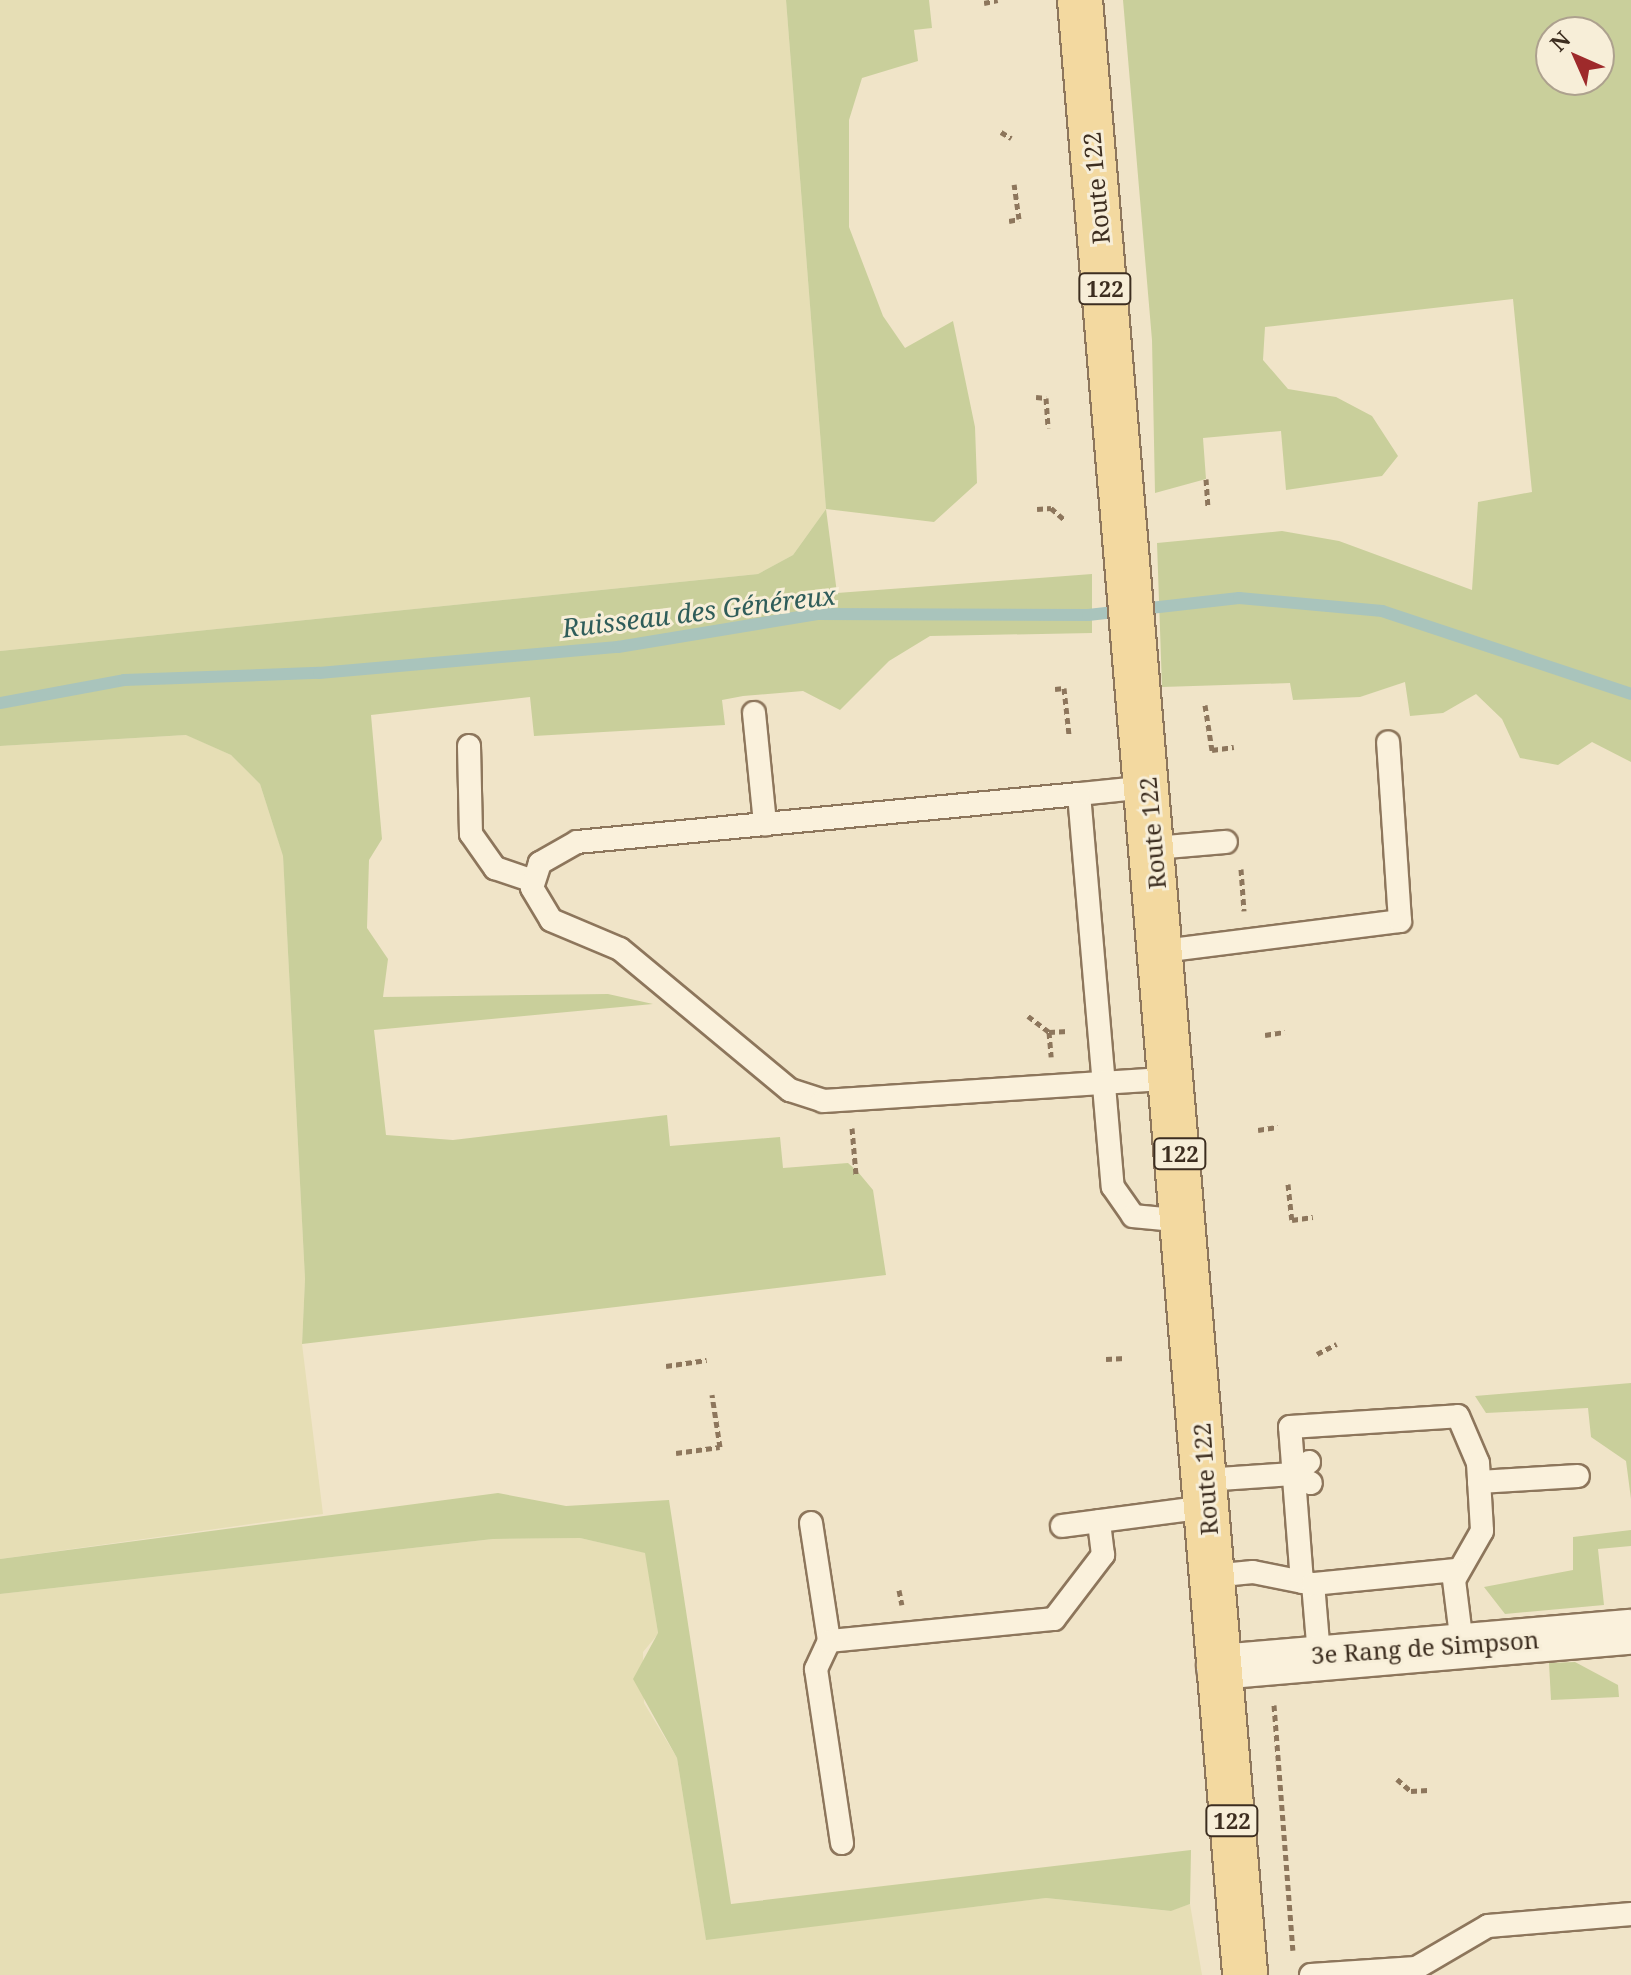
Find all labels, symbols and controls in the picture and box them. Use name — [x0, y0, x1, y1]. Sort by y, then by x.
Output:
north arrow — [1535, 16, 1615, 96]
text: N — [1543, 24, 1576, 57]
street label: Route 122 — [1077, 131, 1115, 245]
road number: 122 — [1077, 271, 1133, 307]
water label: Ruisseau des Généreux — [560, 580, 838, 644]
street label: Route 122 — [1133, 776, 1171, 890]
road number: 122 — [1152, 1136, 1208, 1172]
street label: Route 122 — [1187, 1422, 1223, 1536]
street label: 3e Rang de Simpson — [1310, 1625, 1540, 1669]
road number: 122 — [1204, 1803, 1260, 1839]

